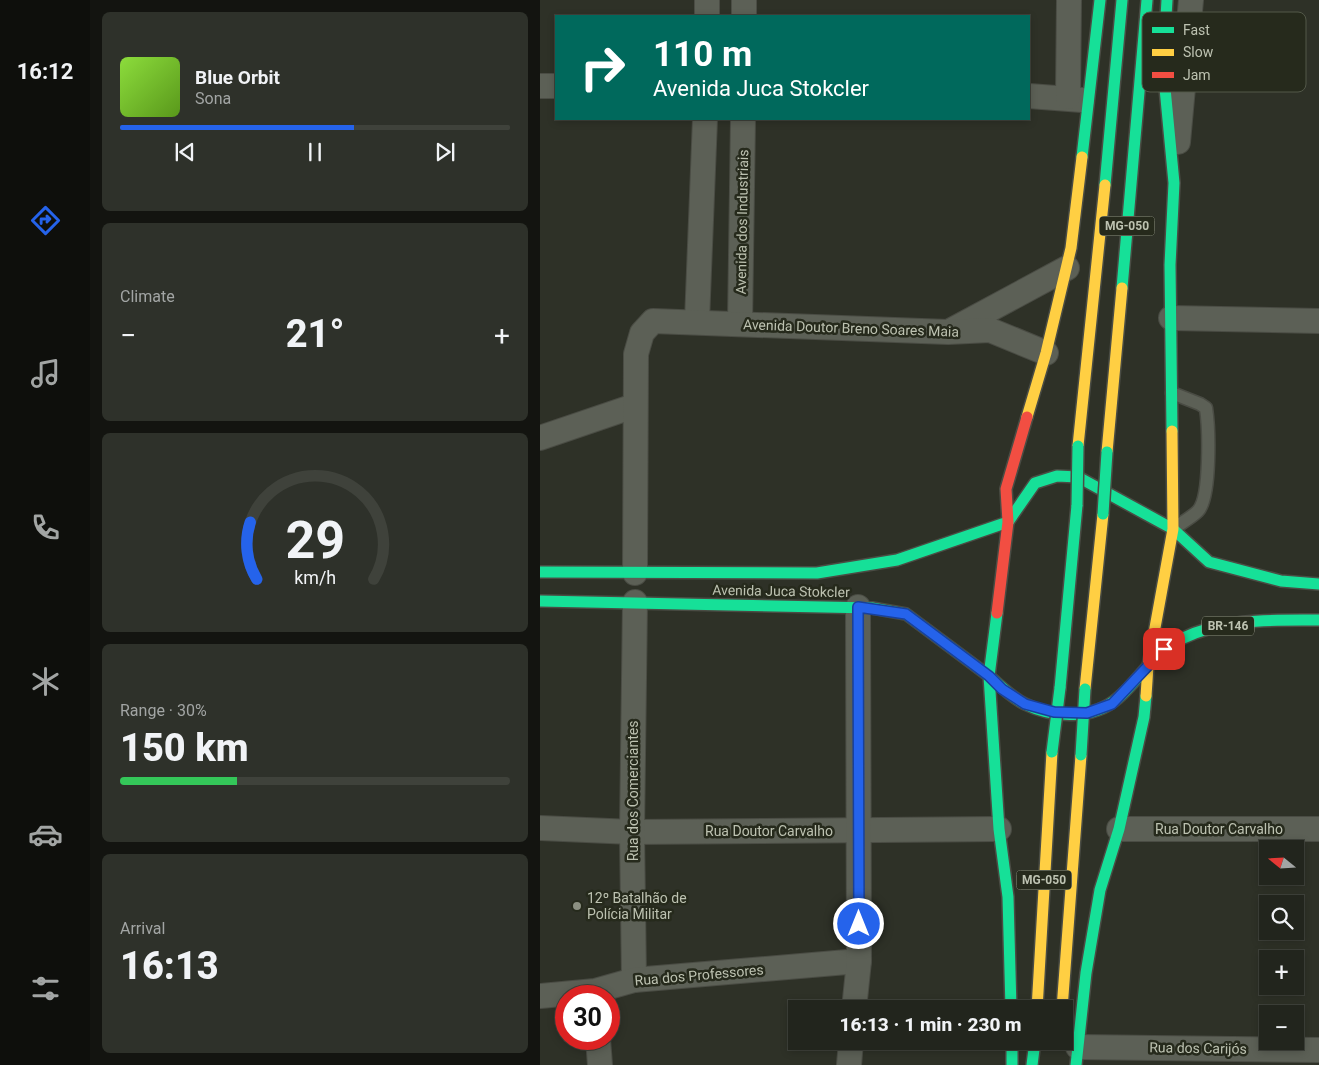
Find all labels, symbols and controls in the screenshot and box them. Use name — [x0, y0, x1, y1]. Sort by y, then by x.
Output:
legend — [1142, 12, 1306, 92]
text: Fast — [1183, 22, 1210, 38]
text: 110 m — [653, 34, 752, 75]
icon: right — [570, 35, 635, 100]
text: Slow — [1183, 44, 1214, 60]
text: 16:12 — [17, 59, 73, 84]
text: Blue Orbit — [195, 66, 280, 89]
text: Jam — [1183, 67, 1211, 83]
text: Avenida Juca Stokcler — [653, 76, 869, 101]
text: Sona — [195, 89, 231, 108]
icon: previous — [171, 138, 199, 166]
icon: pause — [301, 138, 329, 166]
icon: next — [431, 138, 459, 166]
street label: Avenida dos Industriais — [733, 149, 751, 295]
icon: directions — [28, 203, 63, 238]
road number: MG-050 — [1100, 217, 1154, 236]
text: Climate — [120, 287, 175, 306]
text: 21° — [286, 312, 344, 356]
street label: Avenida Doutor Breno Soares Maia — [743, 316, 959, 340]
text: − — [120, 319, 136, 352]
text: + — [494, 319, 510, 352]
icon: music — [28, 356, 63, 391]
icon: phone — [28, 510, 63, 545]
text: 29 — [285, 510, 345, 571]
text: km/h — [294, 567, 336, 588]
street label: Avenida Juca Stokcler — [712, 582, 850, 600]
road number: BR-146 — [1202, 616, 1254, 636]
pin — [1143, 628, 1185, 670]
icon: arrive — [1150, 635, 1178, 663]
icon: climate — [28, 664, 63, 699]
text: Range · 30% — [120, 701, 207, 720]
street label: Rua dos Comerciantes — [625, 721, 641, 861]
text: 150 km — [120, 726, 249, 770]
icon: car — [28, 817, 63, 852]
street label: Rua Doutor Carvalho — [1155, 821, 1283, 837]
street label: Rua Doutor Carvalho — [705, 823, 833, 839]
north arrow — [1259, 840, 1304, 885]
map controls — [1259, 840, 1304, 1050]
road number: MG-050 — [1016, 870, 1072, 890]
place label: 12º Batalhão de Polícia Militar — [587, 890, 687, 922]
button: search — [1259, 895, 1304, 940]
position arrow — [832, 897, 884, 949]
marker: 12º Batalhão de Polícia Militar — [571, 900, 583, 912]
text: Arrival — [120, 919, 165, 938]
text: 16:13 — [120, 944, 219, 988]
button: + — [1259, 950, 1304, 995]
street label: Rua dos Professores — [634, 961, 764, 989]
icon: filters — [28, 971, 63, 1006]
speed limit sign: 30 — [555, 985, 620, 1050]
button: − — [1259, 1005, 1304, 1050]
text: 16:13 · 1 min · 230 m — [839, 1013, 1022, 1036]
street label: Rua dos Carijós — [1149, 1039, 1247, 1057]

